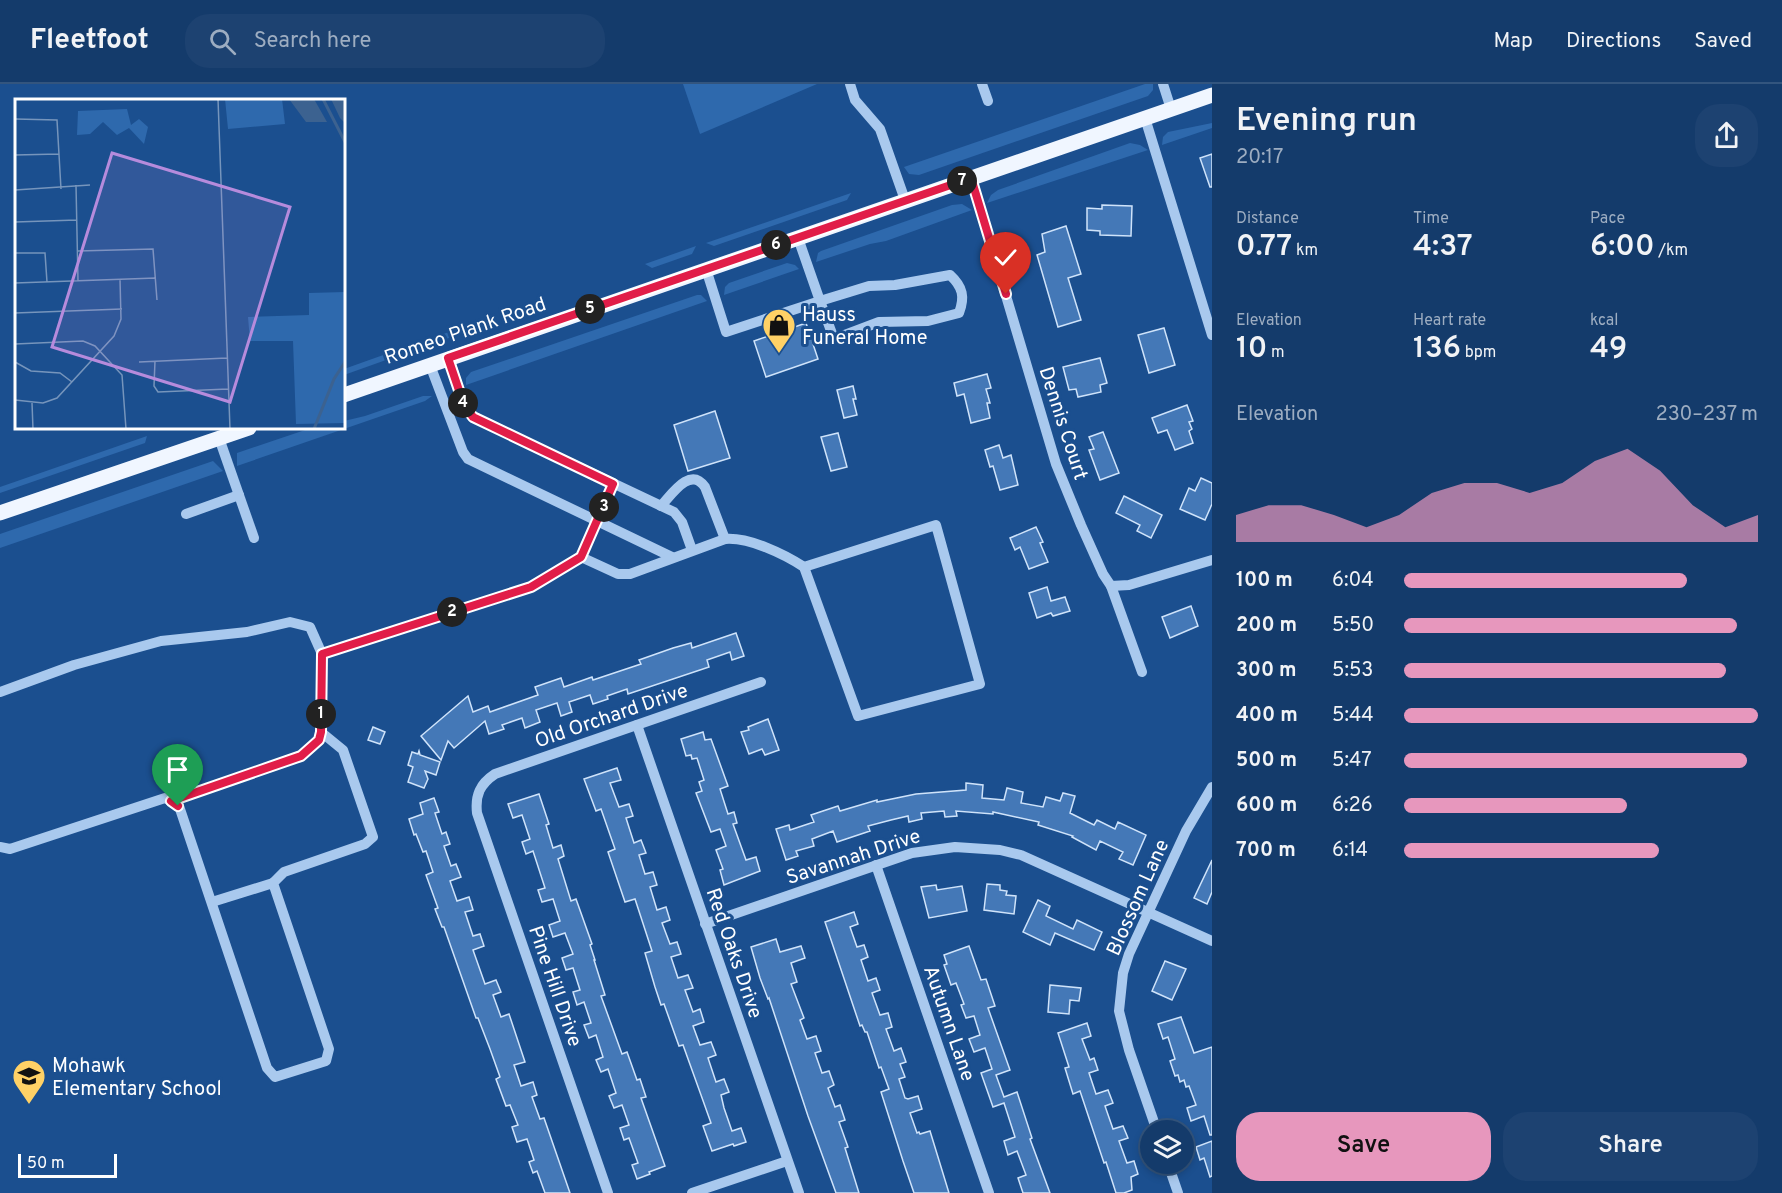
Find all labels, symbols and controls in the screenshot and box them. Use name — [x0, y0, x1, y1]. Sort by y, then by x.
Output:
search box — [185, 14, 605, 68]
text: Fleetfoot — [30, 23, 149, 59]
icon: search — [206, 25, 239, 58]
text: Search here — [254, 28, 371, 55]
text: Map — [1493, 28, 1533, 55]
text: Directions — [1566, 28, 1661, 55]
text: Saved — [1694, 28, 1752, 55]
inset map — [15, 99, 345, 429]
text: Evening run — [1236, 101, 1417, 143]
button: share — [1695, 104, 1758, 167]
text: 20:17 — [1236, 145, 1283, 171]
pin: 7 — [947, 166, 977, 196]
text: 7 — [958, 171, 966, 191]
text: Distance — [1236, 209, 1299, 229]
text: Time — [1413, 209, 1449, 229]
text: Pace — [1590, 209, 1625, 229]
text: 0.77 — [1236, 229, 1292, 266]
text: 4:37 — [1413, 229, 1473, 266]
text: 6:00 — [1590, 229, 1655, 266]
pin: 6 — [761, 230, 791, 260]
pin — [980, 232, 1031, 294]
text: 6 — [771, 235, 781, 255]
icon: check — [989, 241, 1022, 274]
text: km — [1292, 241, 1318, 261]
text: /km — [1655, 241, 1688, 261]
street label: Romeo Plank Road — [381, 292, 550, 372]
pin: 5 — [575, 294, 605, 324]
text: 5 — [585, 299, 595, 319]
place label: Hauss Funeral Home — [802, 303, 927, 352]
shop icon: Hauss Funeral Home — [761, 307, 797, 354]
text: Elevation — [1236, 311, 1302, 331]
text: Heart rate — [1413, 311, 1486, 331]
text: kcal — [1590, 311, 1618, 331]
text: 10 — [1236, 331, 1267, 368]
text: 136 — [1413, 331, 1461, 368]
text: 49 — [1590, 331, 1627, 368]
text: m — [1267, 343, 1285, 363]
text: bpm — [1461, 343, 1496, 363]
street label: Dennis Court — [1032, 364, 1093, 484]
pin: 4 — [448, 388, 478, 418]
text: 4 — [458, 393, 468, 413]
text: Elevation — [1236, 402, 1318, 428]
text: 230–237 m — [1656, 402, 1758, 428]
pin: 3 — [589, 492, 619, 522]
text: 3 — [599, 497, 609, 517]
text: 100 m — [1236, 568, 1293, 594]
text: 6:04 — [1332, 568, 1374, 594]
pin: 2 — [437, 597, 467, 627]
text: 2 — [447, 602, 457, 622]
text: 200 m — [1236, 613, 1297, 639]
text: 5:50 — [1332, 613, 1374, 639]
text: 300 m — [1236, 658, 1297, 684]
text: 5:53 — [1332, 658, 1373, 684]
street label: Old Orchard Drive — [532, 678, 692, 755]
pin: 1 — [306, 699, 336, 729]
text: 400 m — [1236, 703, 1298, 729]
text: 5:44 — [1332, 703, 1374, 729]
text: 1 — [318, 704, 324, 724]
pin — [152, 744, 203, 806]
text: 500 m — [1236, 748, 1297, 774]
text: 5:47 — [1332, 748, 1372, 774]
icon: arrive — [161, 753, 194, 786]
text: 600 m — [1236, 793, 1297, 819]
text: 6:26 — [1332, 793, 1373, 819]
street label: Savannah Drive — [783, 824, 924, 892]
street label: Blossom Lane — [1102, 835, 1176, 960]
text: 700 m — [1236, 838, 1296, 864]
text: 6:14 — [1332, 838, 1368, 864]
street label: Red Oaks Drive — [699, 885, 768, 1022]
street label: Pine Hill Drive — [521, 923, 587, 1051]
street label: Autumn Lane — [916, 962, 980, 1085]
place label: Mohawk Elementary School — [52, 1054, 222, 1103]
school or university icon: Mohawk Elementary School — [11, 1058, 47, 1105]
button: Save — [1236, 1112, 1491, 1181]
button: Share — [1503, 1112, 1758, 1181]
map controls — [1140, 1120, 1194, 1174]
button: layers — [1140, 1120, 1194, 1174]
scale bar — [18, 1151, 117, 1178]
text: 50 m — [27, 1154, 65, 1174]

